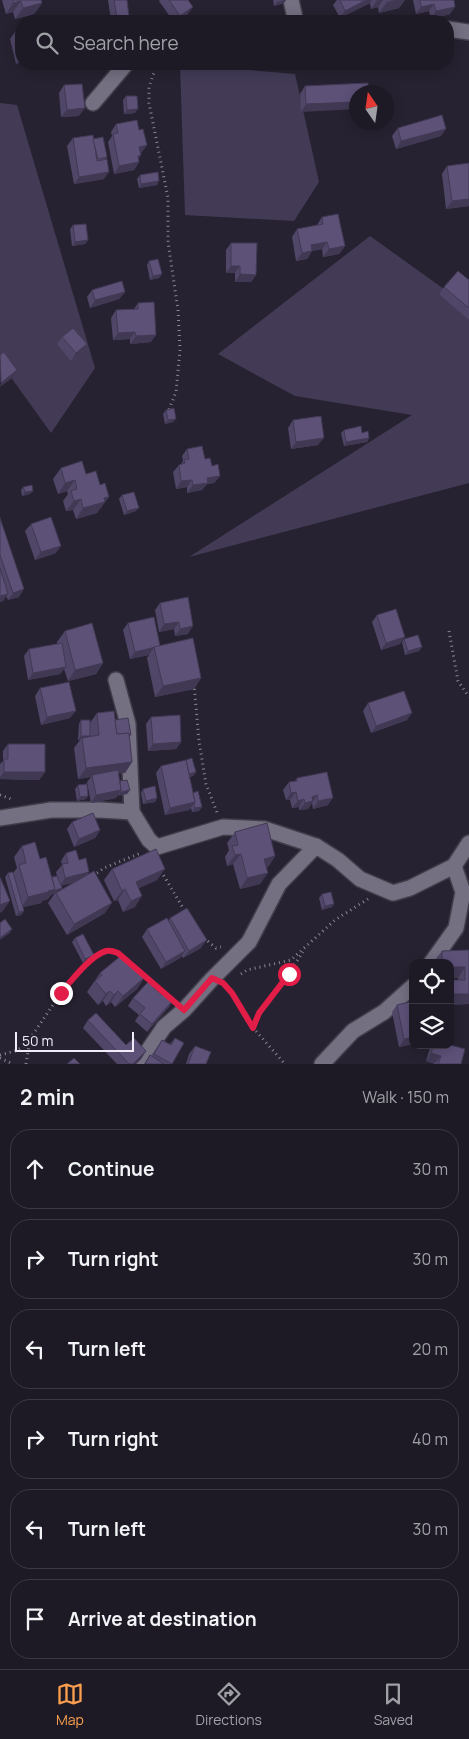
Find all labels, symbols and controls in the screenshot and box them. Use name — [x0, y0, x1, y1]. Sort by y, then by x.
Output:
search box — [15, 15, 454, 70]
icon: search — [33, 29, 61, 57]
text: Search here — [73, 30, 179, 56]
north arrow — [349, 85, 394, 130]
map controls — [409, 959, 454, 1049]
button: locate — [409, 959, 454, 1004]
route start — [278, 963, 301, 986]
route end — [50, 982, 73, 1005]
button: layers — [409, 1004, 454, 1049]
scale bar — [15, 1029, 134, 1052]
text: 50 m — [22, 1031, 53, 1050]
text: 2 min — [20, 1083, 75, 1111]
text: Walk · 150 m — [362, 1086, 449, 1108]
icon: ahead — [21, 1155, 49, 1183]
text: Continue — [68, 1156, 154, 1182]
text: 30 m — [413, 1158, 448, 1180]
icon: right — [21, 1245, 49, 1273]
text: Turn right — [68, 1246, 158, 1272]
text: 30 m — [413, 1248, 448, 1270]
icon: left — [21, 1335, 49, 1363]
text: Turn left — [68, 1336, 146, 1362]
text: 20 m — [412, 1338, 448, 1360]
icon: right — [21, 1425, 49, 1453]
text: Turn right — [68, 1426, 158, 1452]
text: 40 m — [412, 1428, 448, 1450]
icon: left — [21, 1515, 49, 1543]
text: Turn left — [68, 1516, 146, 1542]
text: 30 m — [413, 1518, 448, 1540]
icon: arrive — [21, 1605, 49, 1633]
text: Arrive at destination — [68, 1606, 257, 1632]
tab: Map — [56, 1680, 84, 1729]
tab: Directions — [196, 1680, 262, 1729]
tab: Saved — [374, 1680, 413, 1729]

